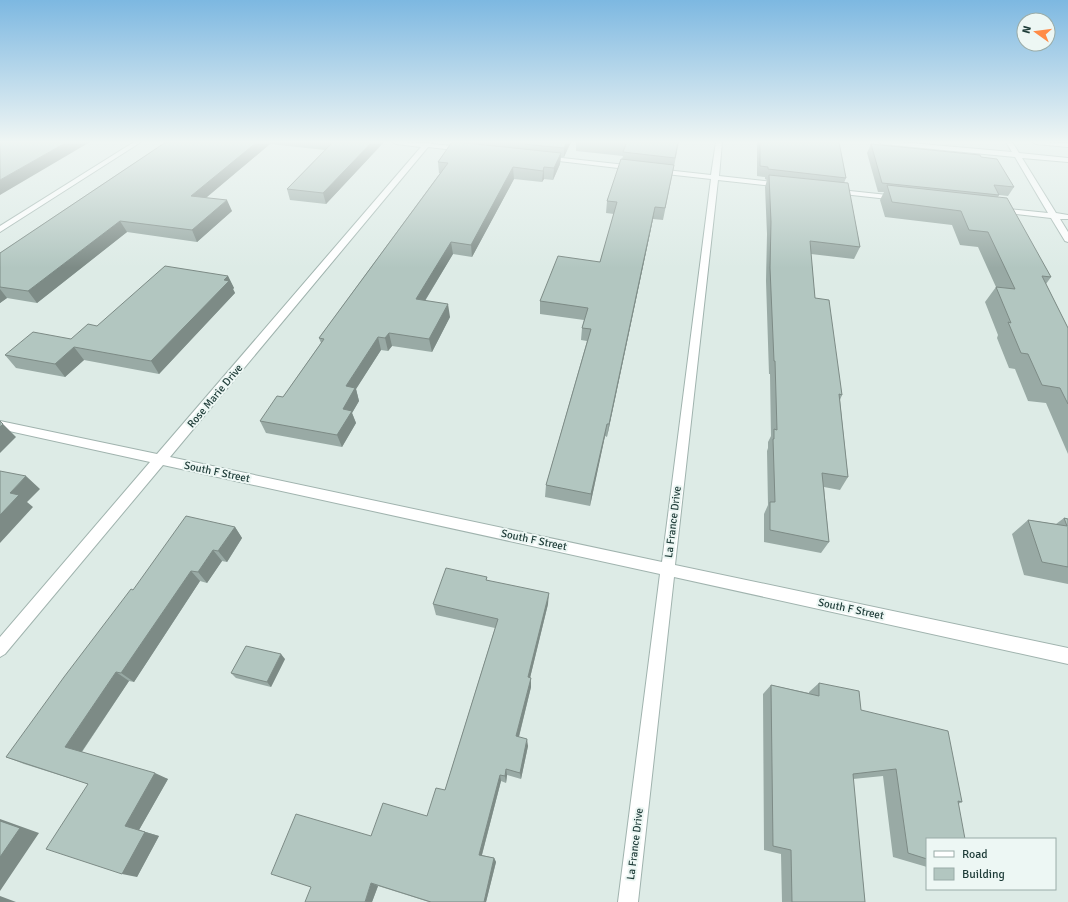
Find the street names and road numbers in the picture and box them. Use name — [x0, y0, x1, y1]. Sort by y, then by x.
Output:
street label: Rose Marie Drive — [185, 362, 245, 430]
street label: South F Street — [183, 459, 251, 485]
street label: La France Drive — [662, 485, 684, 559]
street label: South F Street — [500, 527, 568, 553]
street label: South F Street — [817, 596, 885, 622]
street label: La France Drive — [624, 807, 646, 881]

